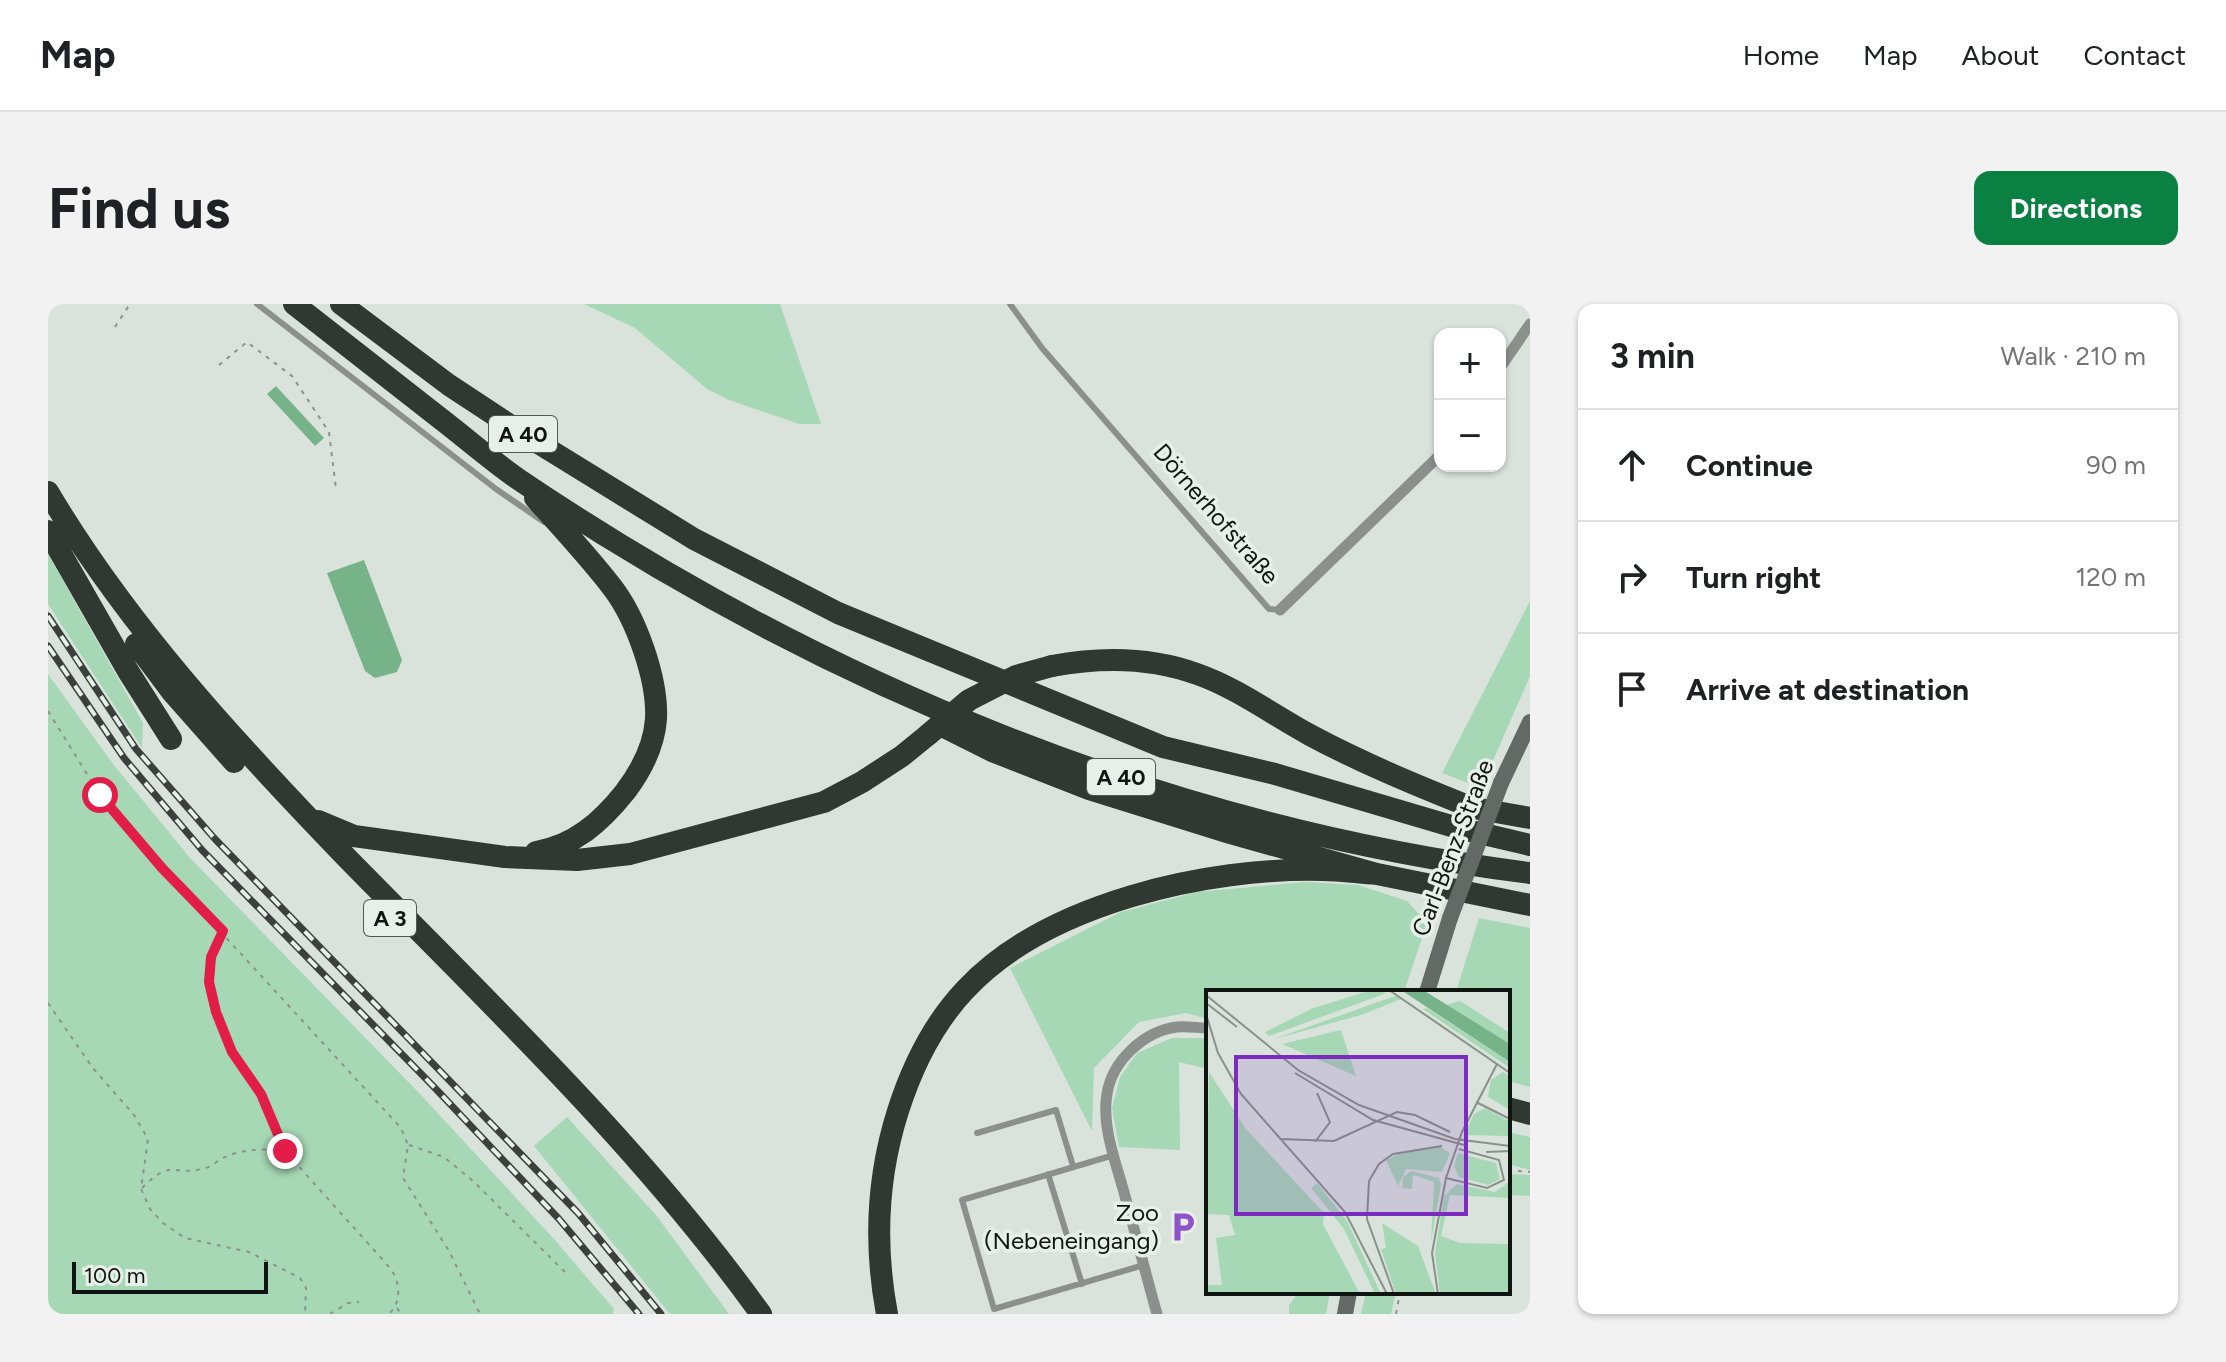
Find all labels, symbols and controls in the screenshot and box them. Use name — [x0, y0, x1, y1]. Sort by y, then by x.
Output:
text: Map — [40, 32, 116, 78]
text: Home — [1743, 38, 1819, 72]
text: Map — [1863, 38, 1918, 72]
text: About — [1962, 38, 2039, 72]
text: Contact — [2083, 38, 2186, 72]
button: Directions — [1974, 171, 2178, 245]
text: Find us — [48, 175, 230, 242]
map controls — [1434, 328, 1506, 472]
button: + — [1434, 328, 1506, 400]
text: 3 min — [1610, 336, 1695, 377]
text: Walk · 210 m — [2001, 340, 2146, 372]
button: − — [1434, 400, 1506, 472]
road number: A 40 — [489, 416, 557, 452]
street label: Dörnerhofstraße — [1148, 438, 1285, 590]
icon: ahead — [1610, 443, 1654, 487]
text: Continue — [1686, 447, 1813, 484]
text: 90 m — [2086, 449, 2146, 481]
icon: right — [1610, 555, 1654, 599]
text: Turn right — [1686, 559, 1821, 596]
text: 120 m — [2076, 561, 2146, 593]
icon: arrive — [1610, 667, 1654, 711]
text: Arrive at destination — [1686, 671, 1969, 708]
street label: Carl-Benz-Straße — [1406, 755, 1500, 940]
road number: A 40 — [1087, 759, 1155, 795]
route start — [82, 777, 118, 813]
road number: A 3 — [364, 900, 416, 936]
inset map — [1206, 990, 1510, 1294]
route end — [267, 1133, 303, 1169]
place label: Zoo (Nebeneingang) — [984, 1198, 1159, 1255]
parking icon: Zoo (Nebeneingang) — [1166, 1210, 1200, 1244]
scale bar — [72, 1258, 268, 1294]
text: 100 m — [84, 1262, 145, 1289]

